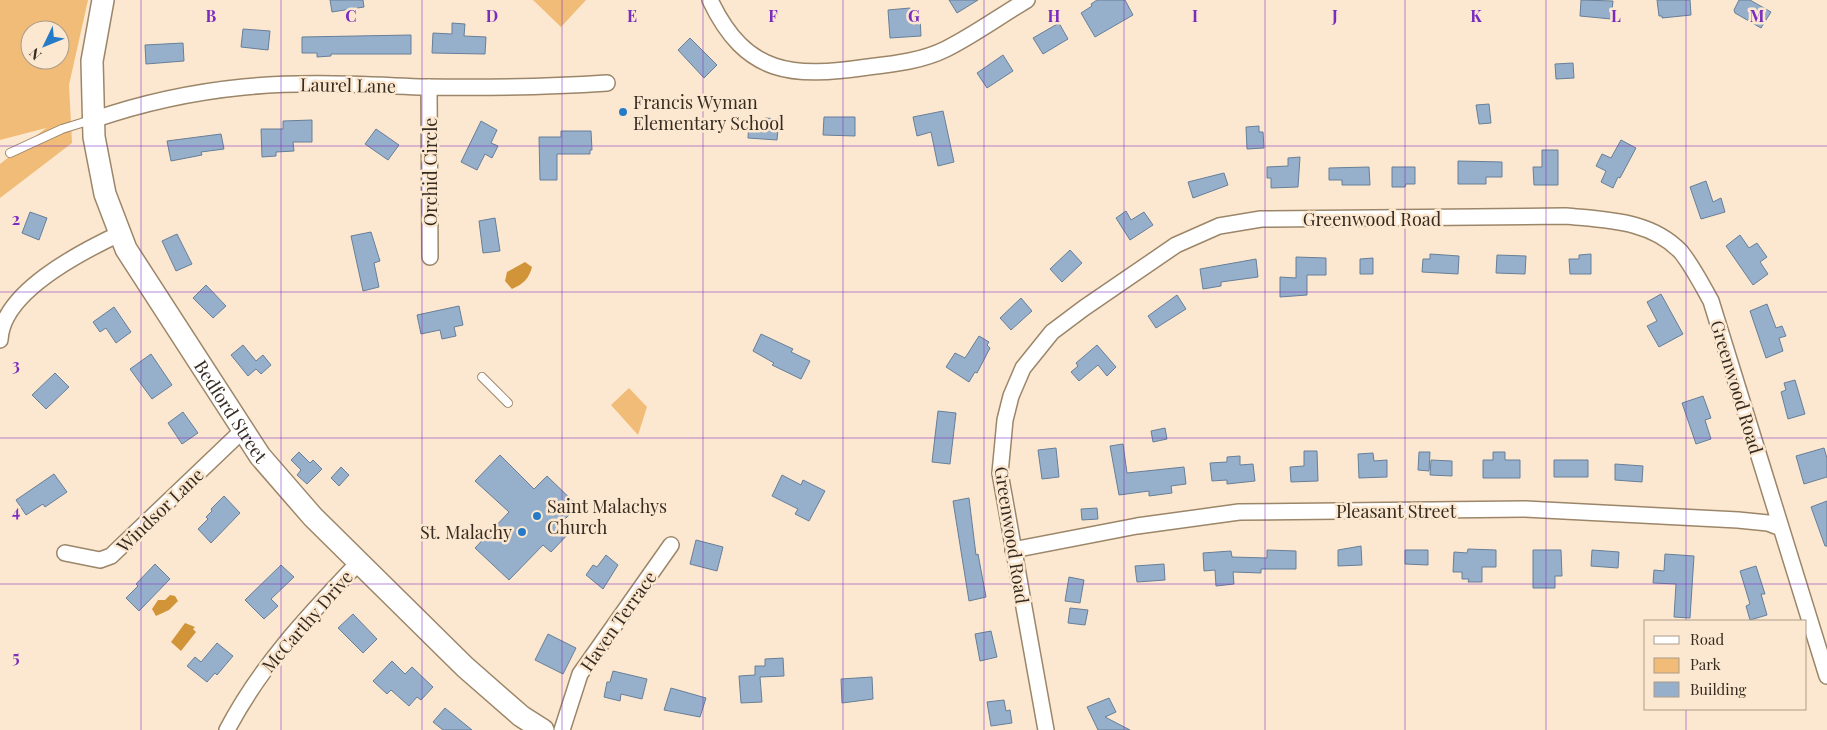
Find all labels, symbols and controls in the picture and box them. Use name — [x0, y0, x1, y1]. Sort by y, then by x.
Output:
text: B — [206, 5, 217, 26]
text: C — [345, 5, 357, 26]
text: D — [486, 5, 498, 26]
text: E — [627, 5, 637, 26]
text: F — [768, 5, 778, 26]
text: G — [908, 5, 920, 26]
text: H — [1048, 5, 1061, 26]
text: I — [1192, 5, 1198, 26]
text: J — [1331, 5, 1338, 26]
text: K — [1470, 5, 1482, 26]
text: L — [1611, 5, 1621, 26]
text: M — [1750, 5, 1765, 26]
north arrow — [20, 20, 70, 70]
text: N — [25, 44, 46, 64]
street label: Laurel Lane — [300, 72, 396, 98]
place label: Francis Wyman Elementary School — [633, 90, 784, 135]
marker: Francis Wyman Elementary School — [617, 106, 629, 118]
street label: Orchid Circle — [418, 118, 442, 226]
street label: Greenwood Road — [1303, 207, 1442, 231]
text: 2 — [12, 208, 20, 229]
street label: Greenwood Road — [1705, 317, 1769, 457]
text: 3 — [12, 354, 20, 375]
street label: Bedford Street — [189, 355, 273, 468]
street label: Windsor Lane — [111, 463, 209, 558]
street label: Greenwood Road — [989, 465, 1035, 606]
place label: Saint Malachys Church — [547, 494, 667, 539]
street label: Pleasant Street — [1336, 499, 1457, 523]
text: 4 — [12, 500, 20, 521]
marker: Saint Malachys Church — [531, 510, 543, 522]
place label: St. Malachy — [420, 520, 512, 544]
marker: St. Malachy — [516, 526, 528, 538]
street label: McCarthy Drive — [256, 565, 358, 677]
street label: Haven Terrace — [575, 566, 661, 676]
legend — [1644, 620, 1807, 710]
text: Road — [1690, 629, 1724, 649]
text: 5 — [12, 646, 20, 667]
text: Park — [1690, 654, 1722, 674]
text: Building — [1690, 679, 1747, 699]

